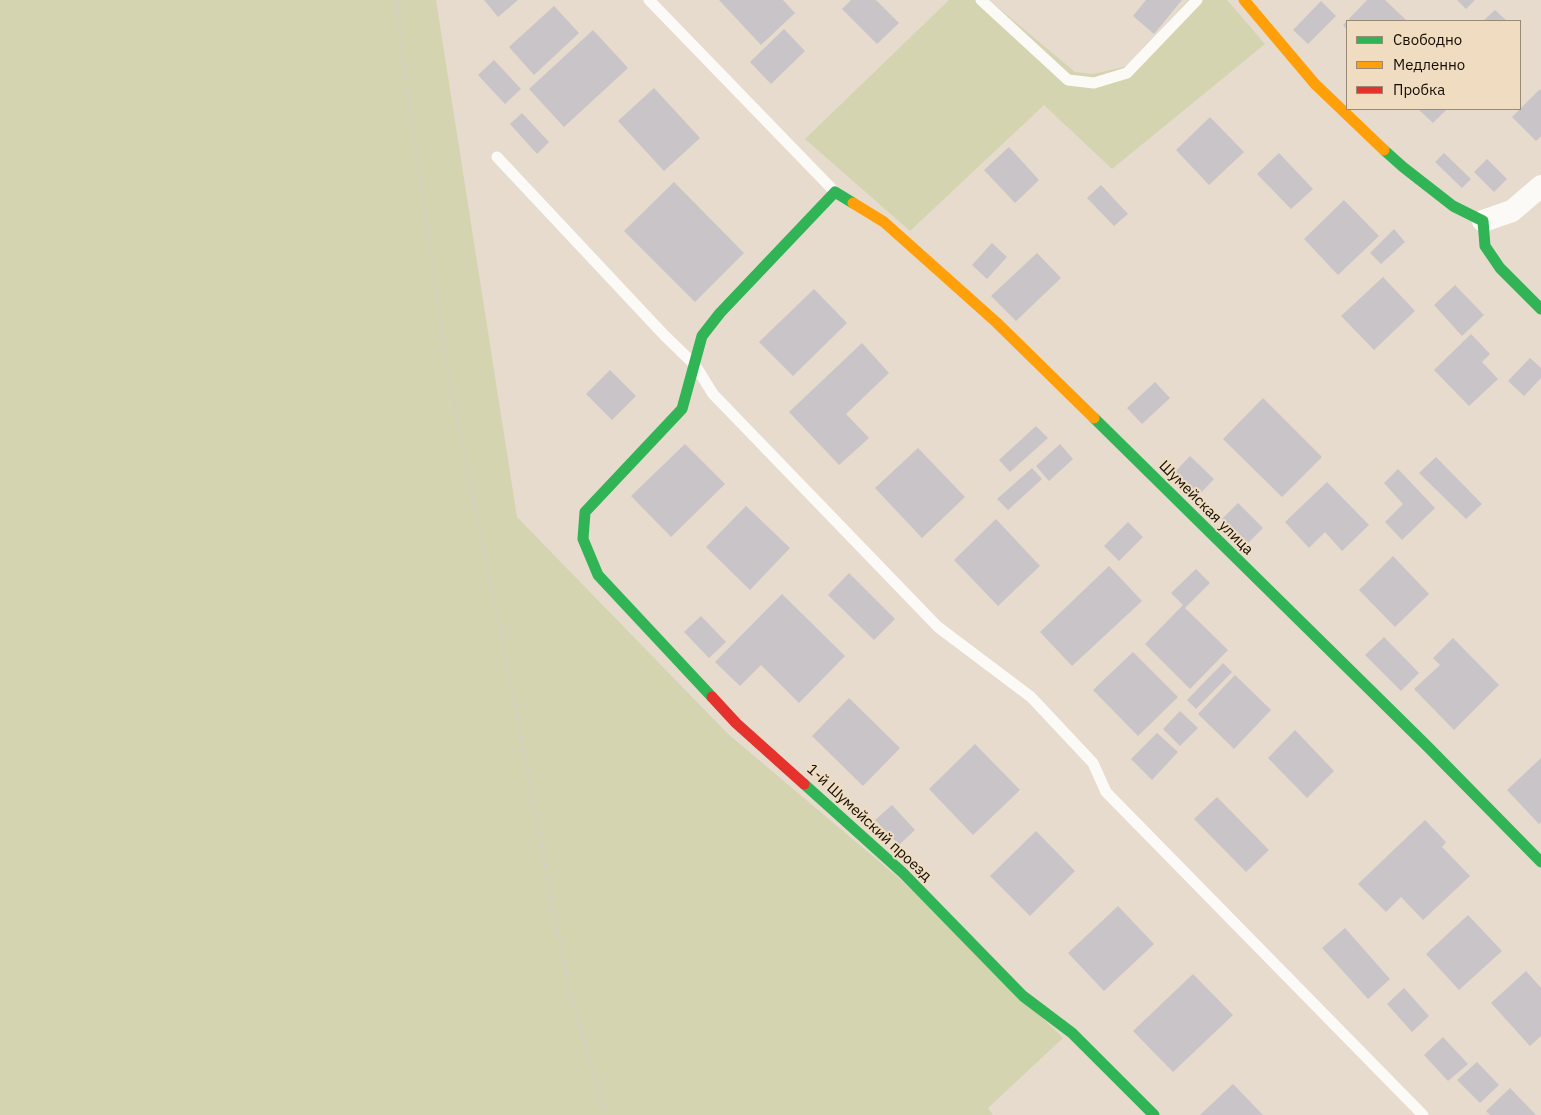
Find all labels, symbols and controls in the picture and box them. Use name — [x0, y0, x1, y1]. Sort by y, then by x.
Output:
legend — [1346, 20, 1521, 110]
text: Свободно — [1393, 30, 1462, 49]
text: Медленно — [1393, 55, 1465, 74]
text: Пробка — [1393, 80, 1445, 99]
street label: Шумейская улица — [1155, 457, 1257, 559]
street label: 1-й Шумейский проезд — [803, 760, 935, 886]

